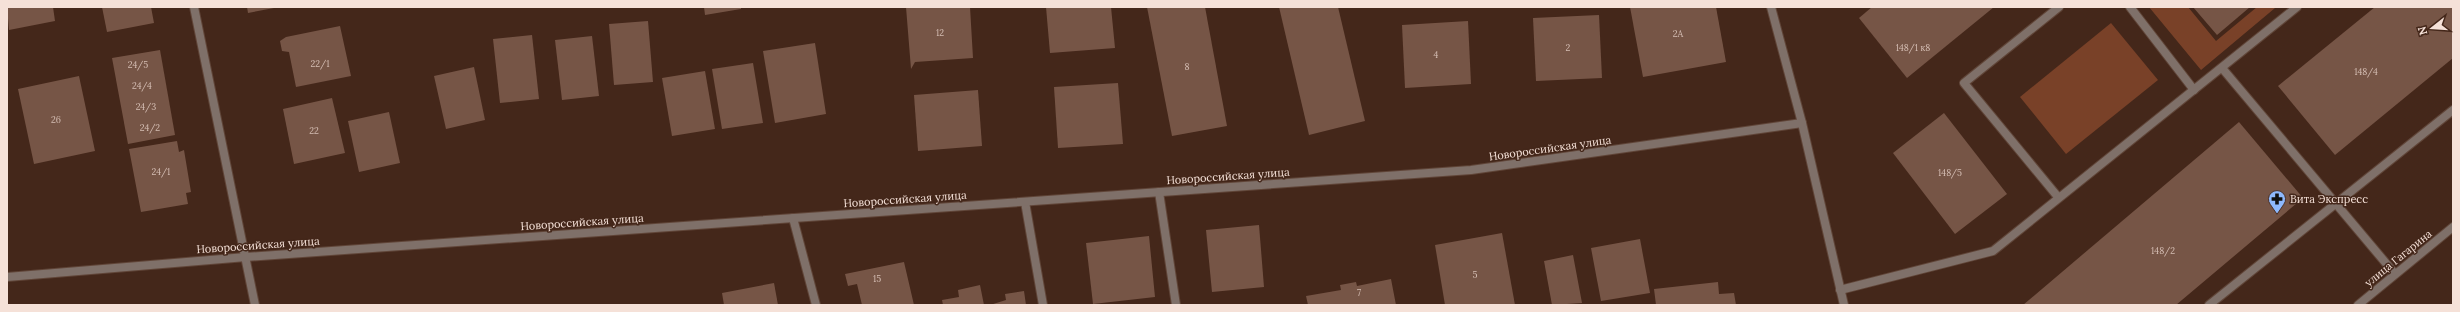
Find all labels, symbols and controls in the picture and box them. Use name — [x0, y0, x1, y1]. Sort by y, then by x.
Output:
north arrow — [2412, 8, 2452, 48]
text: N — [2414, 24, 2430, 37]
house number: 12 — [936, 27, 944, 38]
house number: 2А — [1673, 28, 1684, 39]
house number: 2 — [1566, 42, 1571, 53]
house number: 148/1 к8 — [1896, 42, 1930, 54]
house number: 4 — [1434, 49, 1439, 60]
house number: 22/1 — [311, 58, 329, 70]
house number: 24/5 — [128, 59, 148, 71]
house number: 8 — [1184, 61, 1190, 72]
house number: 148/4 — [2354, 66, 2378, 78]
house number: 24/4 — [132, 80, 152, 92]
house number: 24/3 — [136, 101, 156, 113]
house number: 26 — [51, 114, 61, 125]
house number: 24/2 — [140, 122, 160, 134]
house number: 22 — [309, 125, 319, 136]
street label: Новороссийская улица — [1488, 132, 1612, 164]
street label: Новороссийская улица — [1166, 165, 1290, 187]
house number: 24/1 — [152, 166, 170, 178]
house number: 148/5 — [1938, 167, 1962, 179]
street label: Новороссийская улица — [843, 188, 967, 210]
pharmacy icon: Вита Экспресс — [2267, 189, 2287, 214]
place label: Вита Экспресс — [2290, 192, 2368, 206]
street label: Новороссийская улица — [520, 211, 644, 233]
street label: улица Гагарина — [2361, 226, 2435, 289]
street label: Новороссийская улица — [196, 234, 320, 256]
house number: 148/2 — [2151, 245, 2175, 257]
house number: 5 — [1473, 269, 1478, 280]
house number: 15 — [873, 273, 881, 284]
house number: 7 — [1357, 287, 1361, 298]

